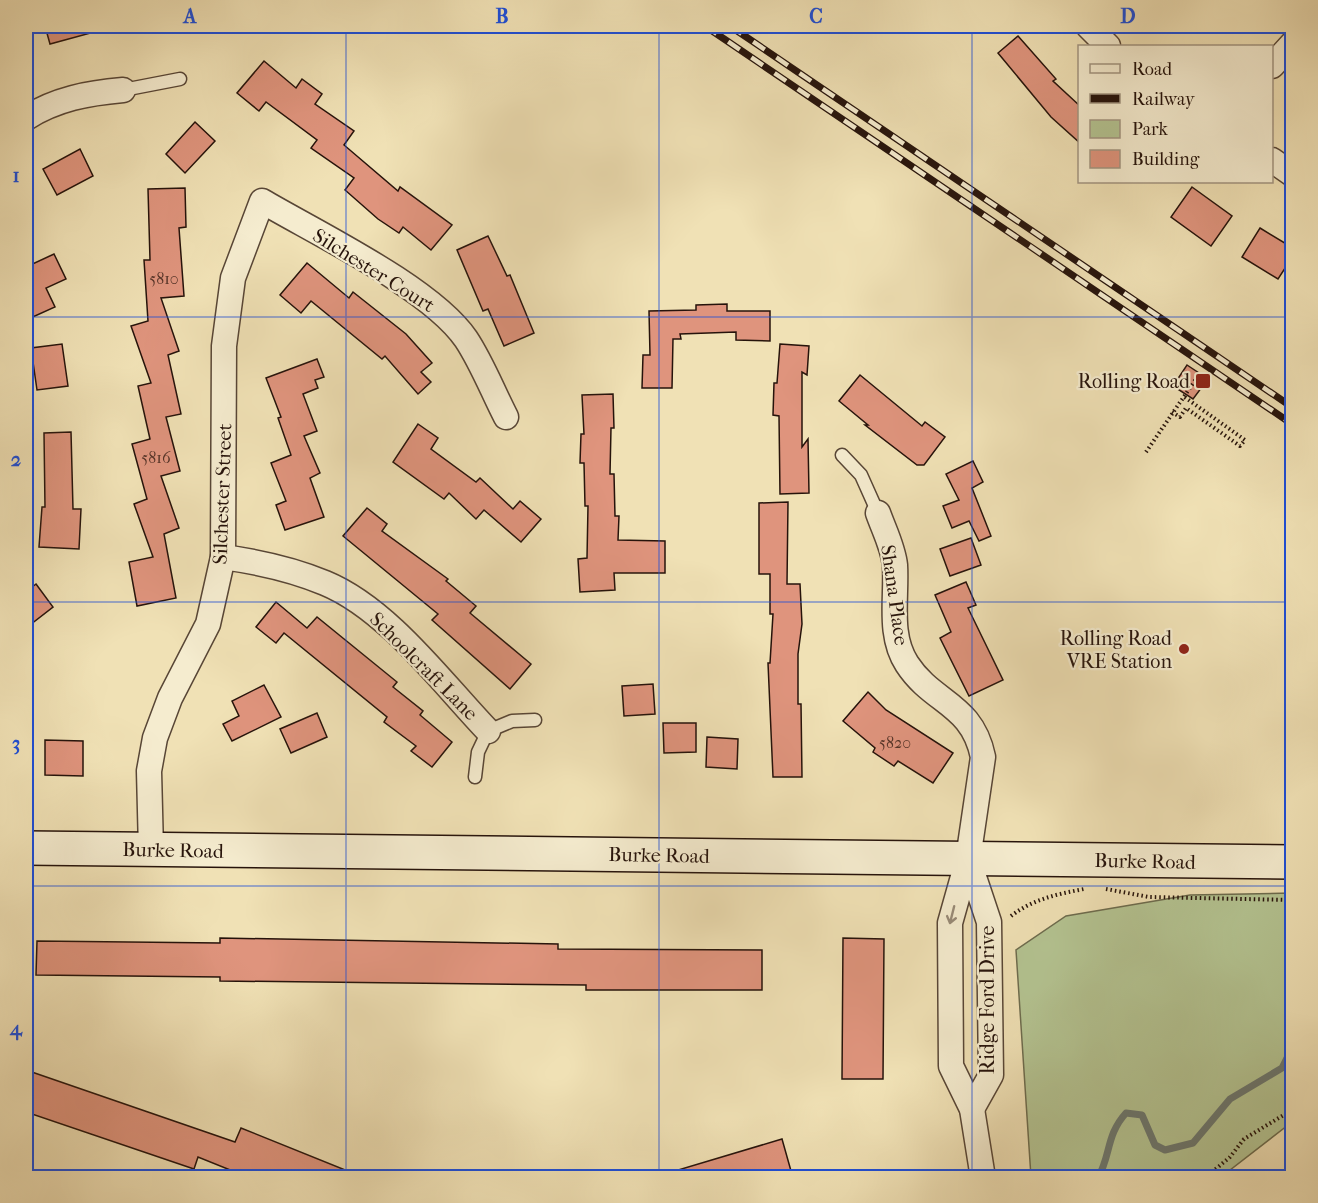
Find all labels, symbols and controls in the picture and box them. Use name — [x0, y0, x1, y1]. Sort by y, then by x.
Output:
text: A — [182, 5, 198, 28]
text: B — [495, 5, 509, 28]
text: C — [809, 5, 823, 28]
text: D — [1120, 5, 1136, 28]
legend — [1078, 45, 1273, 183]
text: Road — [1132, 59, 1172, 80]
text: Railway — [1132, 89, 1196, 110]
text: Park — [1132, 119, 1169, 140]
text: Building — [1132, 149, 1200, 170]
text: 1 — [12, 164, 20, 187]
street label: Silchester Court — [309, 224, 439, 317]
house number: 5810 — [149, 269, 179, 288]
place label: Rolling Road — [1078, 370, 1191, 393]
marker: Rolling Road — [1194, 372, 1212, 390]
street label: Silchester Street — [209, 423, 236, 565]
text: 2 — [11, 448, 21, 471]
house number: 5816 — [141, 448, 171, 467]
street label: Shana Place — [876, 543, 913, 647]
street label: Schoolcraft Lane — [365, 608, 482, 725]
place label: Rolling Road VRE Station — [1060, 627, 1173, 673]
marker: Rolling Road VRE Station — [1177, 642, 1191, 656]
text: 3 — [12, 732, 20, 755]
house number: 5820 — [879, 733, 911, 752]
street label: Burke Road — [122, 838, 225, 863]
street label: Burke Road — [608, 843, 711, 868]
street label: Burke Road — [1094, 849, 1197, 874]
one-way arrow — [946, 905, 958, 924]
street label: Ridge Ford Drive — [976, 925, 999, 1074]
text: 4 — [9, 1017, 23, 1041]

